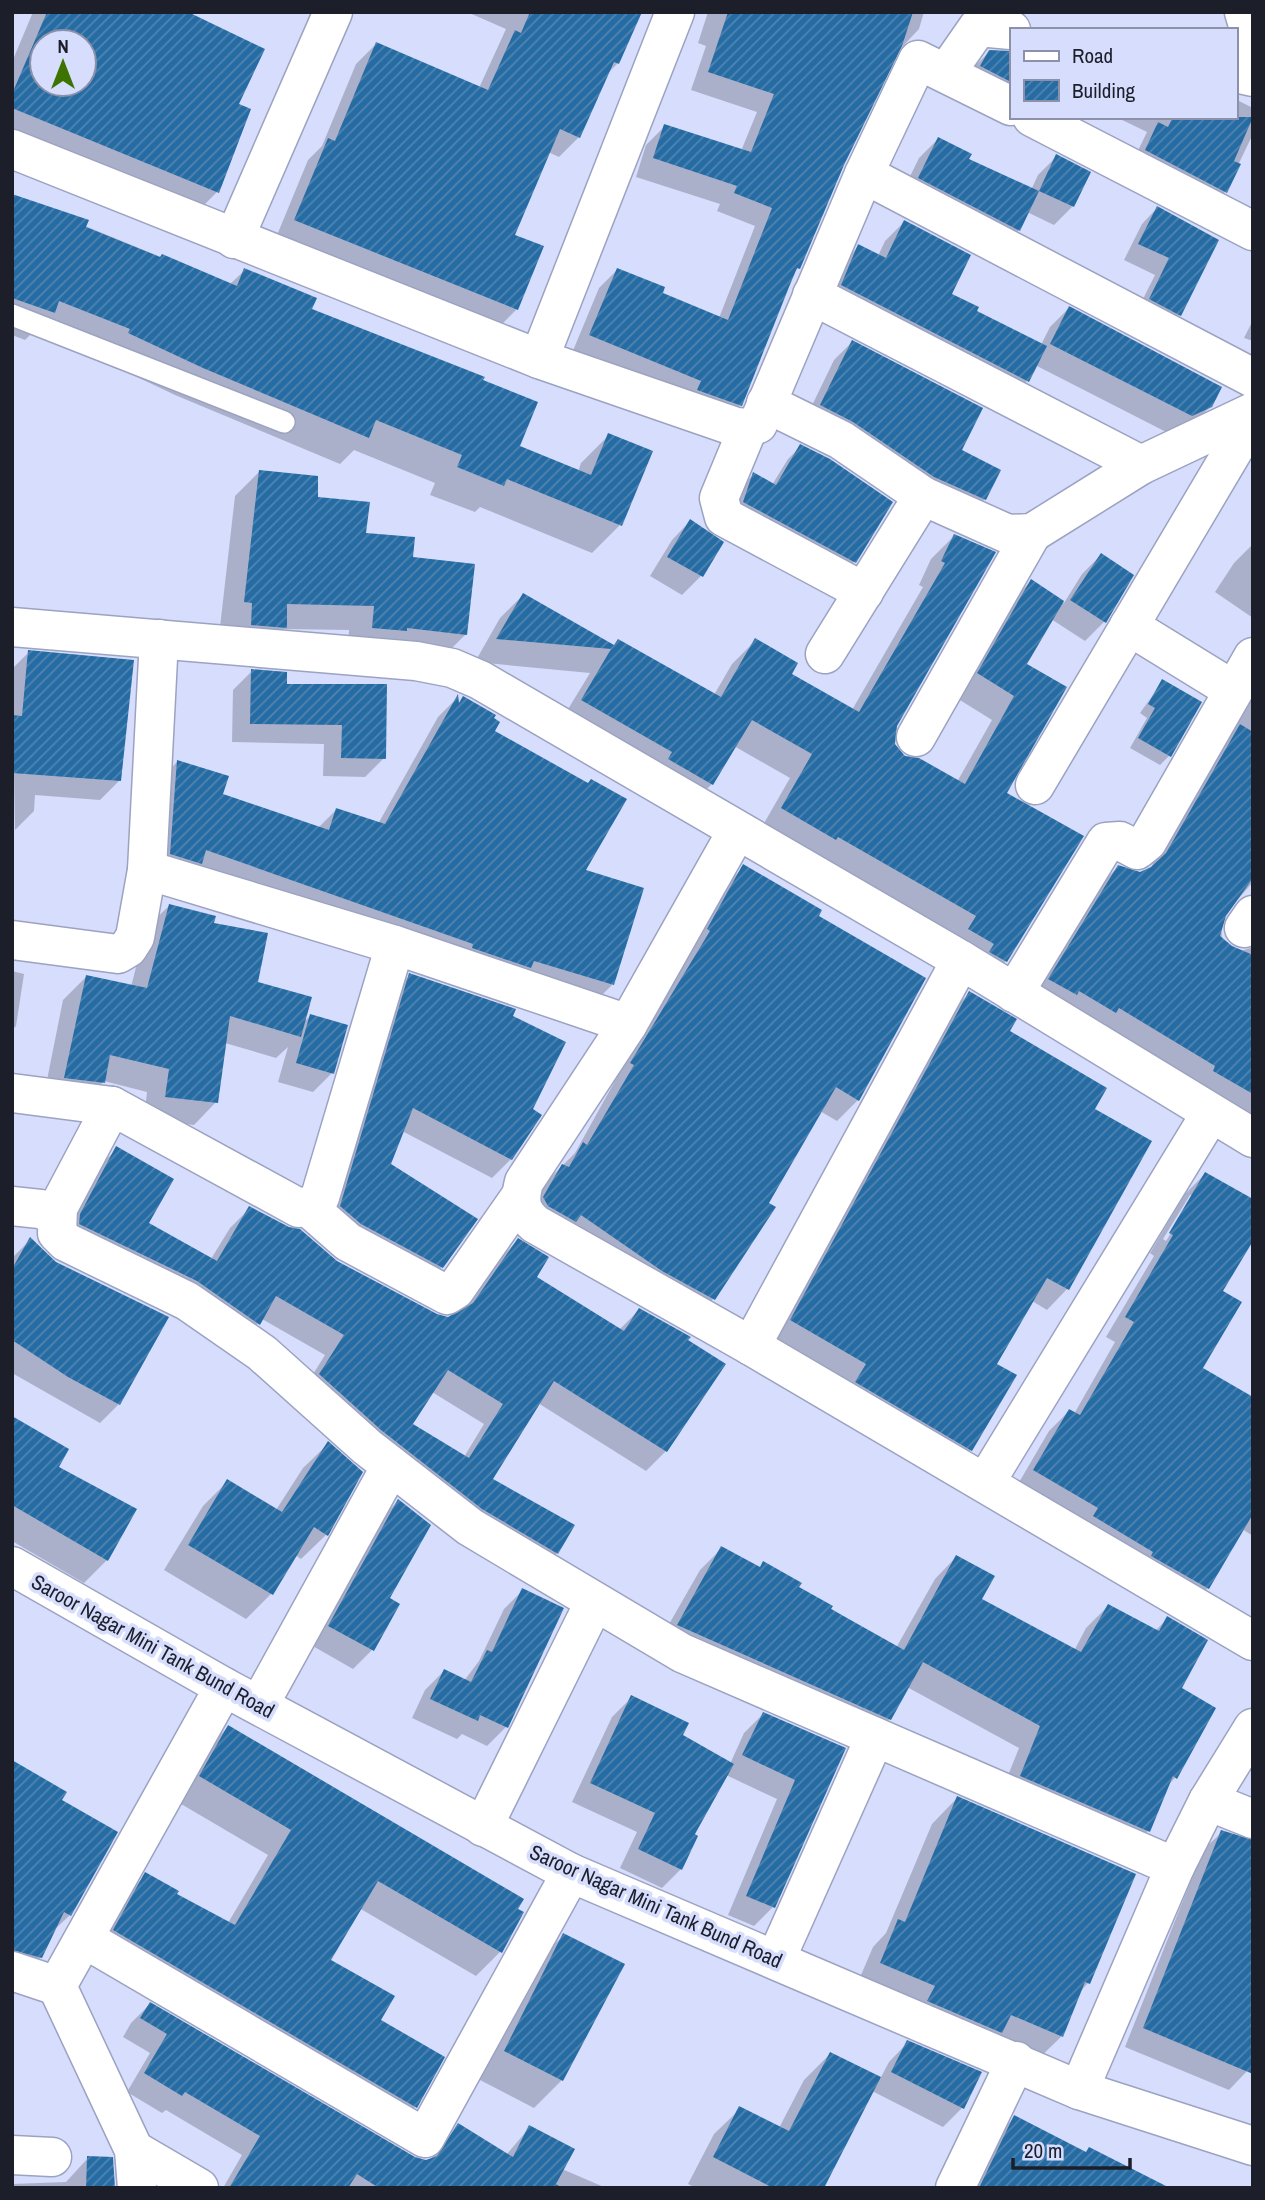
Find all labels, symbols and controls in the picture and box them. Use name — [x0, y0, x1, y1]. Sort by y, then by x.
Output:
north arrow — [28, 28, 98, 98]
legend — [1010, 28, 1237, 119]
text: N — [57, 33, 69, 59]
text: Road — [1072, 41, 1113, 70]
text: Building — [1072, 76, 1136, 105]
street label: Saroor Nagar Mini Tank Bund Road — [26, 1567, 280, 1725]
street label: Saroor Nagar Mini Tank Bund Road — [525, 1837, 787, 1975]
scale bar — [1013, 2126, 1130, 2170]
text: 20 m — [1024, 2136, 1062, 2165]

